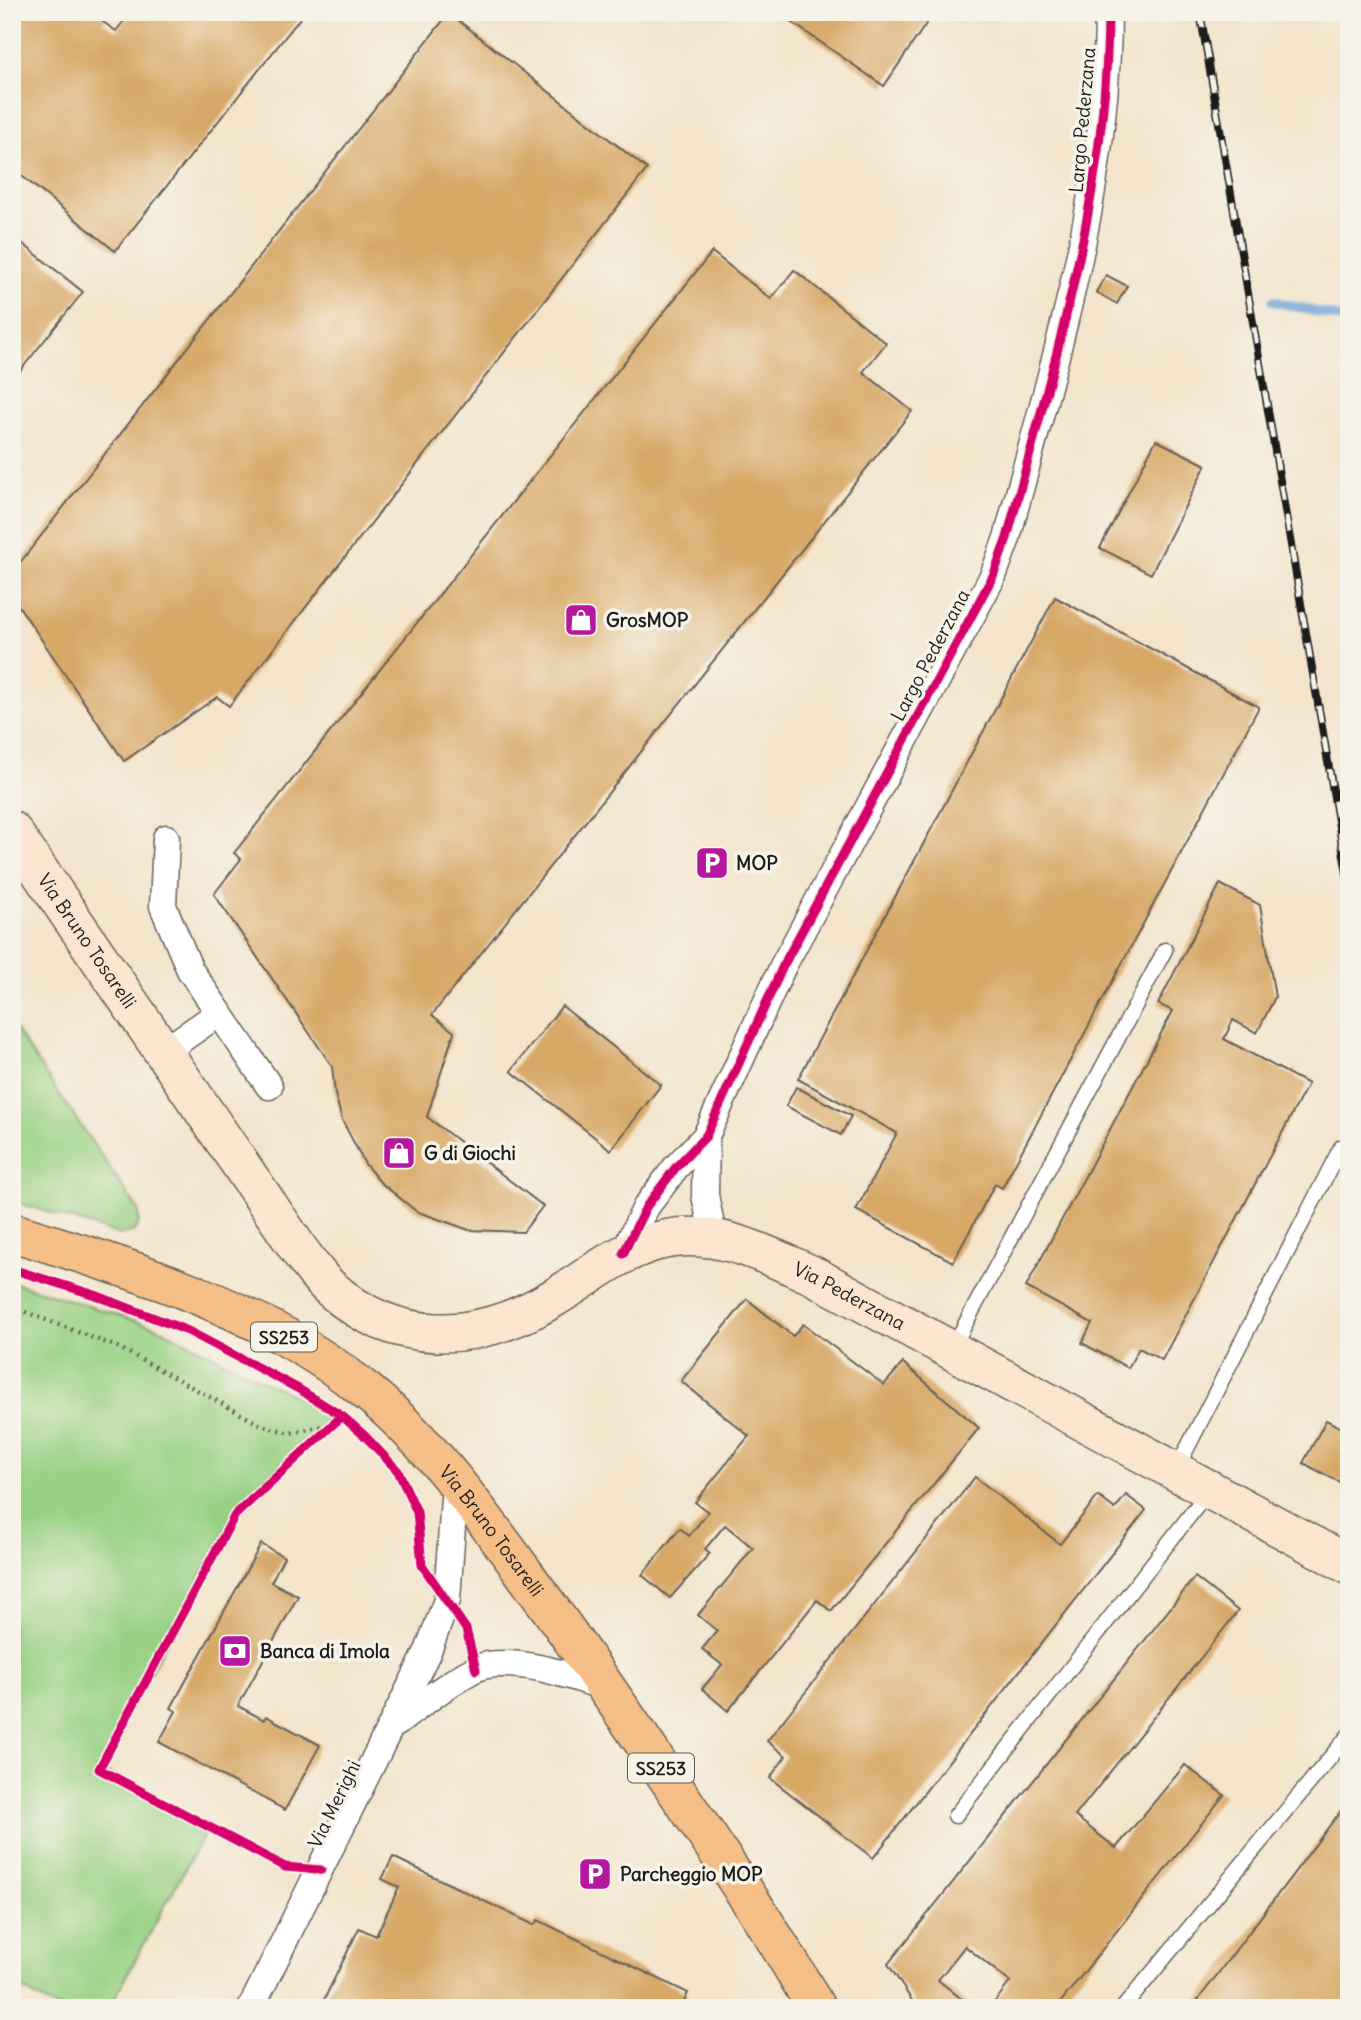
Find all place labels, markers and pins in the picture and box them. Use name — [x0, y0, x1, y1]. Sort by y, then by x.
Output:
shop icon: GrosMOP — [562, 601, 600, 639]
place label: GrosMOP — [606, 608, 689, 632]
parking icon: MOP — [693, 844, 731, 882]
place label: MOP — [736, 851, 778, 875]
shop icon: G di Giochi — [380, 1134, 418, 1172]
place label: G di Giochi — [424, 1141, 516, 1165]
bank icon: Banca di Imola — [216, 1632, 254, 1670]
place label: Banca di Imola — [260, 1639, 390, 1663]
parking icon: Parcheggio MOP — [576, 1855, 614, 1893]
place label: Parcheggio MOP — [620, 1862, 763, 1886]

